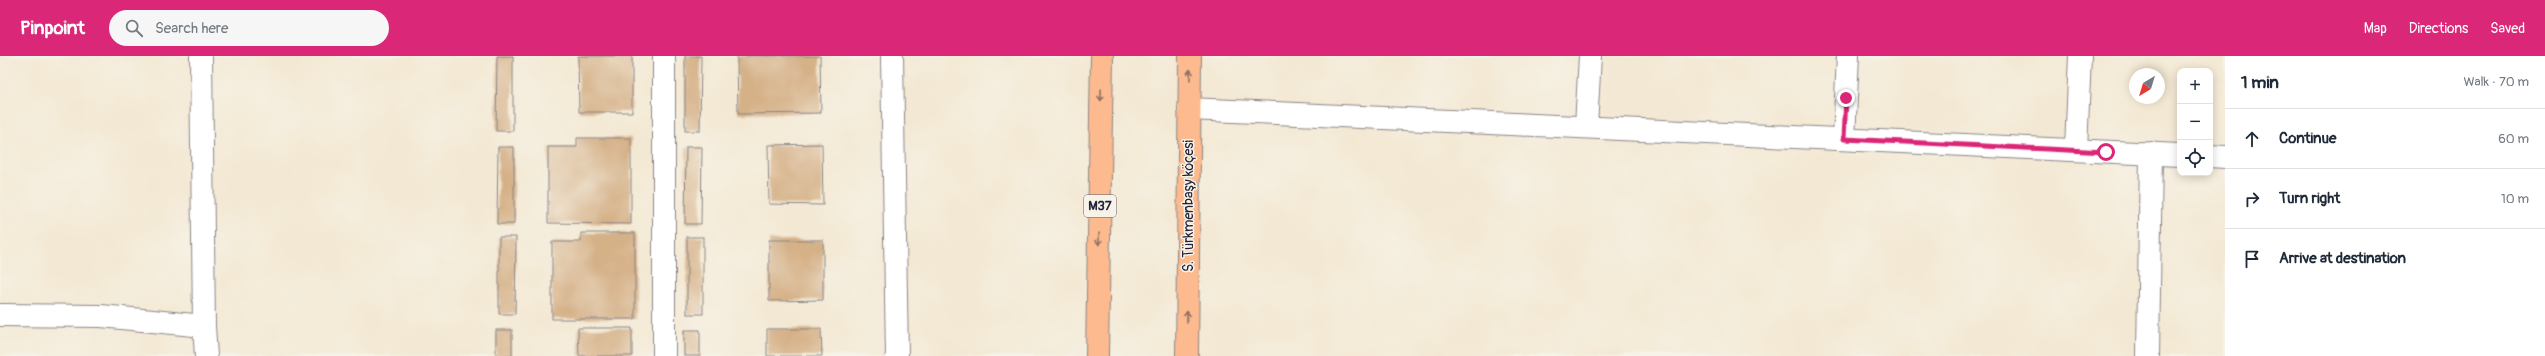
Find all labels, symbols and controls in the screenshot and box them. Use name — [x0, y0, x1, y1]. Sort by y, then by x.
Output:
search box — [109, 10, 389, 46]
text: Pinpoint — [20, 16, 85, 40]
icon: search — [123, 17, 145, 39]
text: Search here — [155, 19, 228, 38]
text: Map — [2364, 20, 2387, 37]
text: Directions — [2409, 20, 2468, 37]
text: Saved — [2490, 20, 2525, 37]
north arrow — [2129, 68, 2165, 104]
map controls — [2177, 68, 2213, 176]
button: + — [2177, 68, 2213, 104]
one-way arrow — [1186, 69, 1193, 82]
text: 1 min — [2241, 72, 2279, 93]
text: Walk · 70 m — [2463, 74, 2529, 90]
one-way arrow — [1097, 88, 1105, 101]
route end — [1837, 89, 1855, 107]
button: − — [2177, 104, 2213, 140]
icon: ahead — [2241, 128, 2263, 150]
text: Continue — [2279, 129, 2337, 148]
text: 60 m — [2498, 131, 2529, 147]
street label: S. Türkmenbaşy köçesi — [1180, 139, 1197, 272]
button: locate — [2177, 140, 2213, 176]
route start — [2097, 143, 2115, 161]
icon: right — [2241, 188, 2263, 210]
text: Turn right — [2279, 189, 2340, 208]
text: 10 m — [2501, 191, 2529, 207]
road number: M37 — [1084, 195, 1116, 217]
one-way arrow — [1095, 232, 1103, 245]
icon: arrive — [2241, 248, 2263, 270]
text: Arrive at destination — [2279, 249, 2406, 268]
one-way arrow — [1183, 311, 1191, 324]

